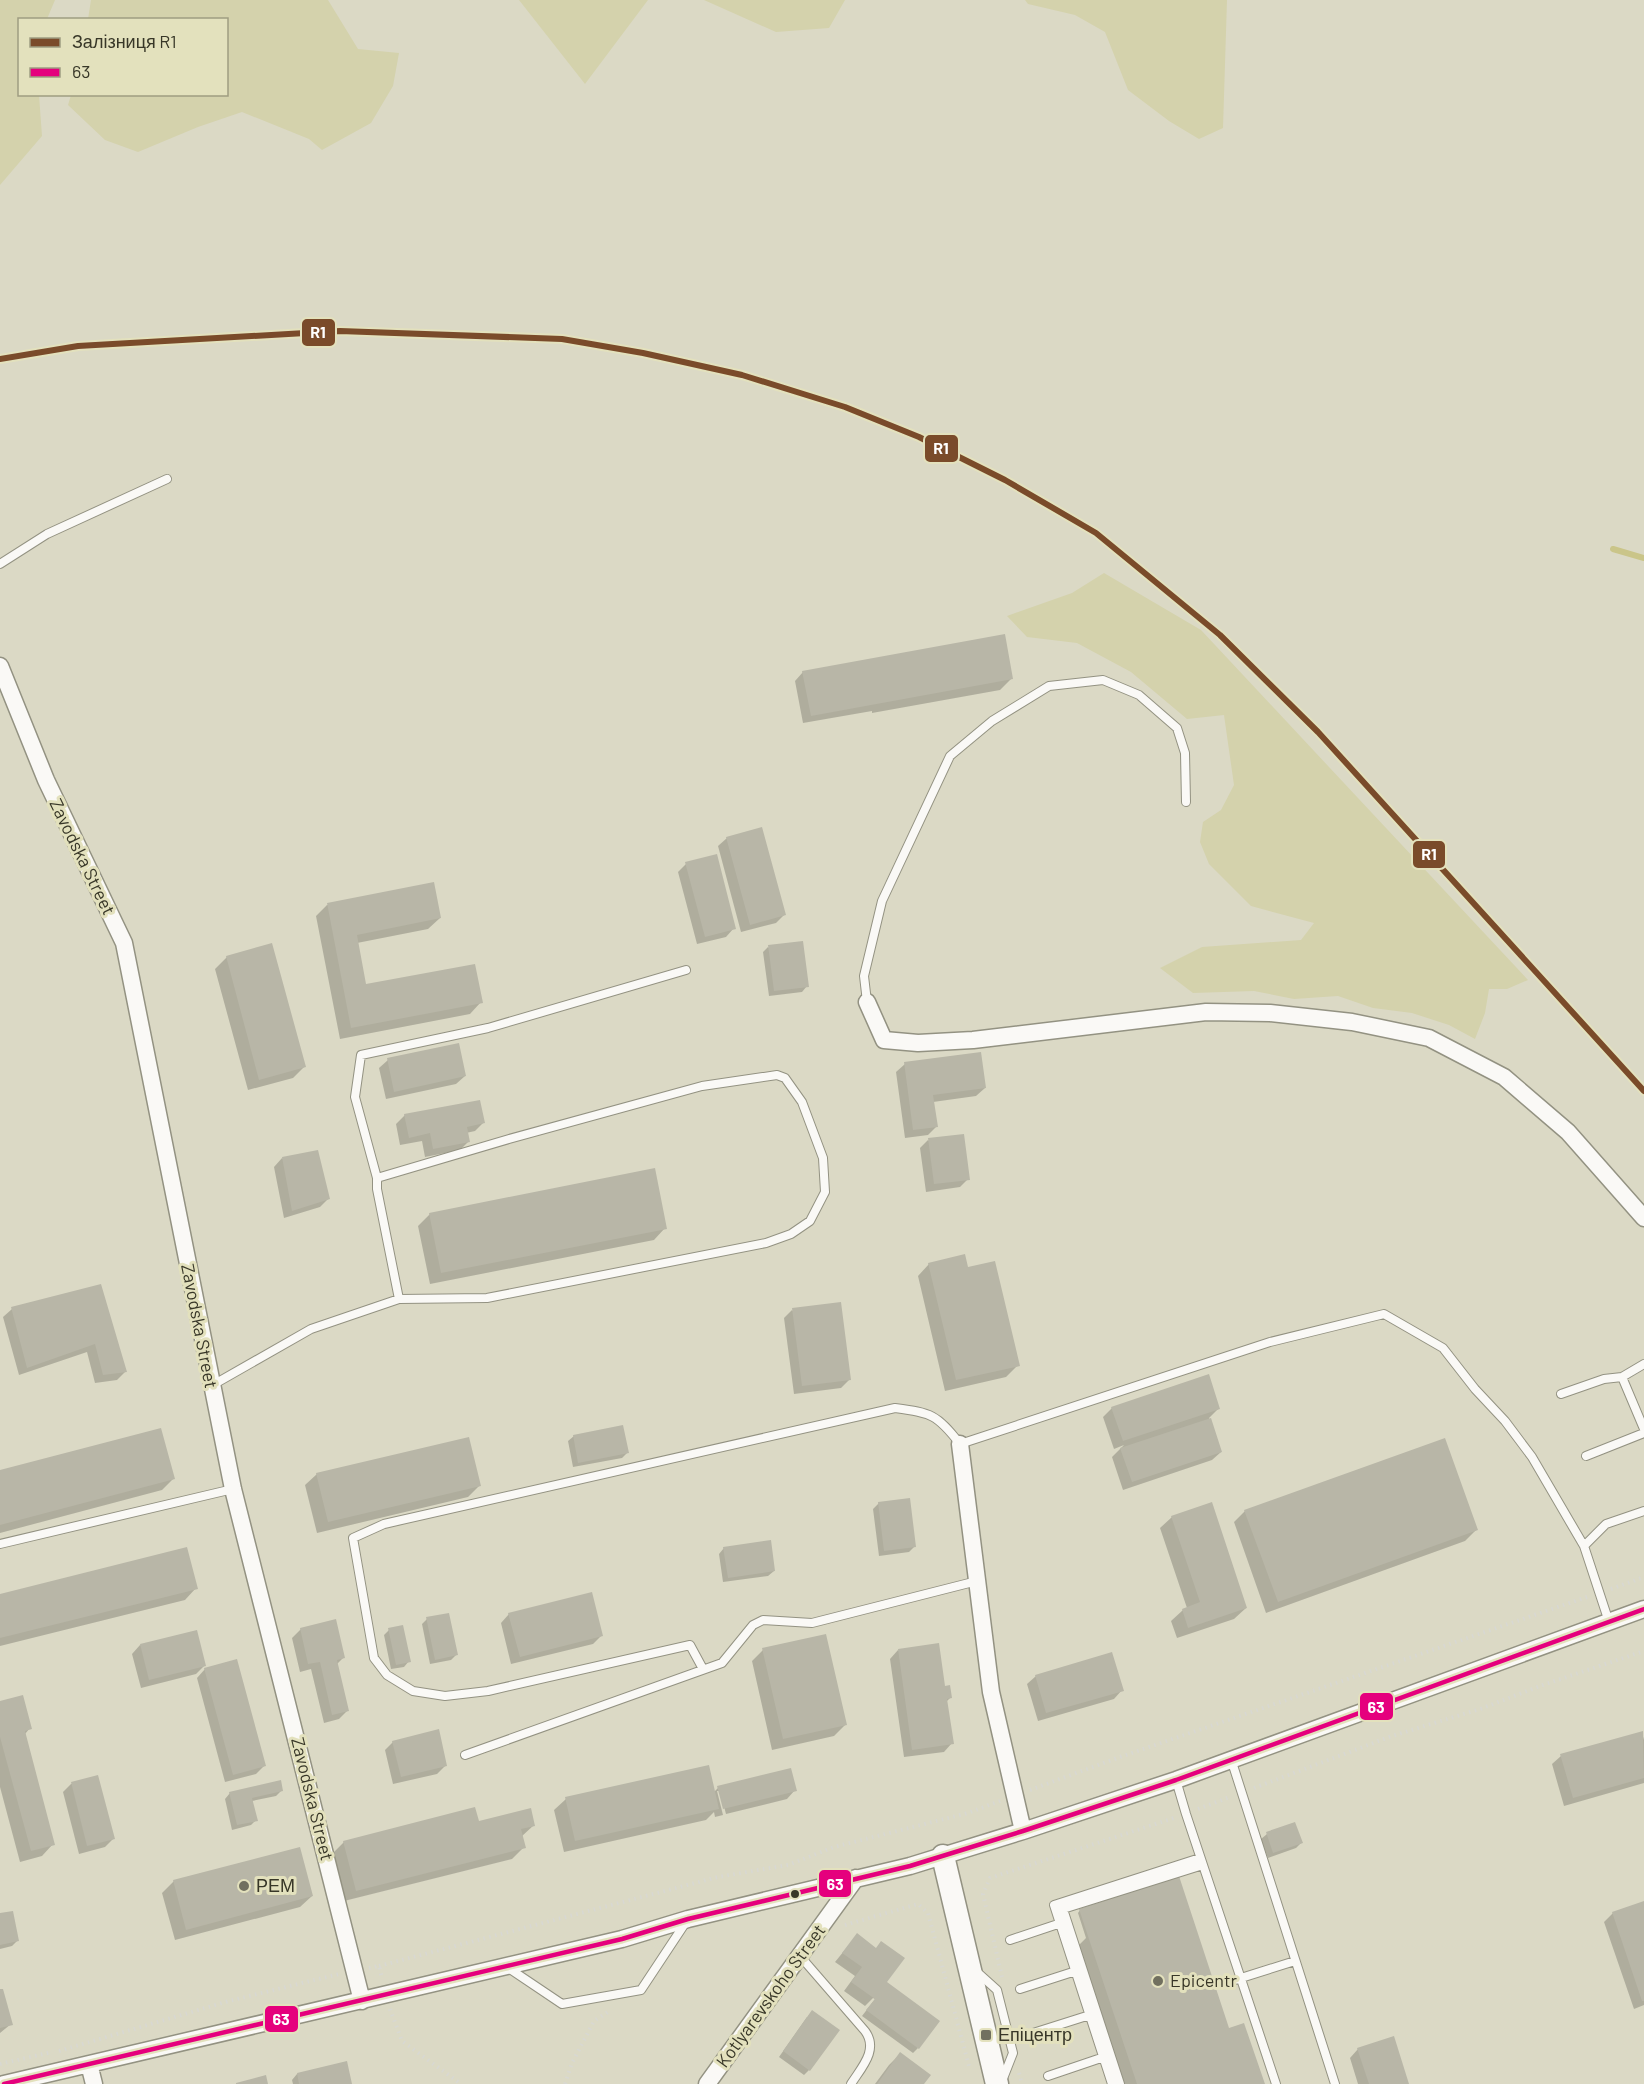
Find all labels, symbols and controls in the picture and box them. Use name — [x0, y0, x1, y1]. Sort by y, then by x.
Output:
legend — [18, 18, 228, 96]
text: Залізниця R1 — [72, 30, 177, 52]
text: 63 — [72, 60, 91, 82]
line badge: R1 — [301, 318, 336, 347]
text: R1 — [310, 322, 326, 341]
line badge: R1 — [924, 434, 959, 463]
text: R1 — [933, 438, 949, 457]
street label: Zavodska Street — [45, 795, 120, 918]
line badge: R1 — [1412, 840, 1446, 869]
text: R1 — [1421, 844, 1437, 863]
street label: Zavodska Street — [177, 1262, 223, 1390]
line badge: 63 — [1359, 1692, 1394, 1721]
text: 63 — [1367, 1697, 1385, 1716]
street label: Zavodska Street — [287, 1735, 339, 1863]
line badge: 63 — [818, 1869, 852, 1898]
place label: РЕМ — [256, 1874, 295, 1896]
text: 63 — [826, 1874, 844, 1893]
marker: РЕМ — [237, 1879, 251, 1893]
unlabelled marker — [789, 1888, 801, 1900]
street label: Kotlyarevskoho Street — [711, 1920, 829, 2071]
place label: Epicentr — [1170, 1969, 1238, 1991]
marker: Epicentr — [1151, 1974, 1165, 1988]
line badge: 63 — [264, 2005, 299, 2033]
text: 63 — [272, 2009, 290, 2028]
place label: Епіцентр — [998, 2023, 1072, 2045]
marker: Епіцентр — [979, 2028, 993, 2042]

